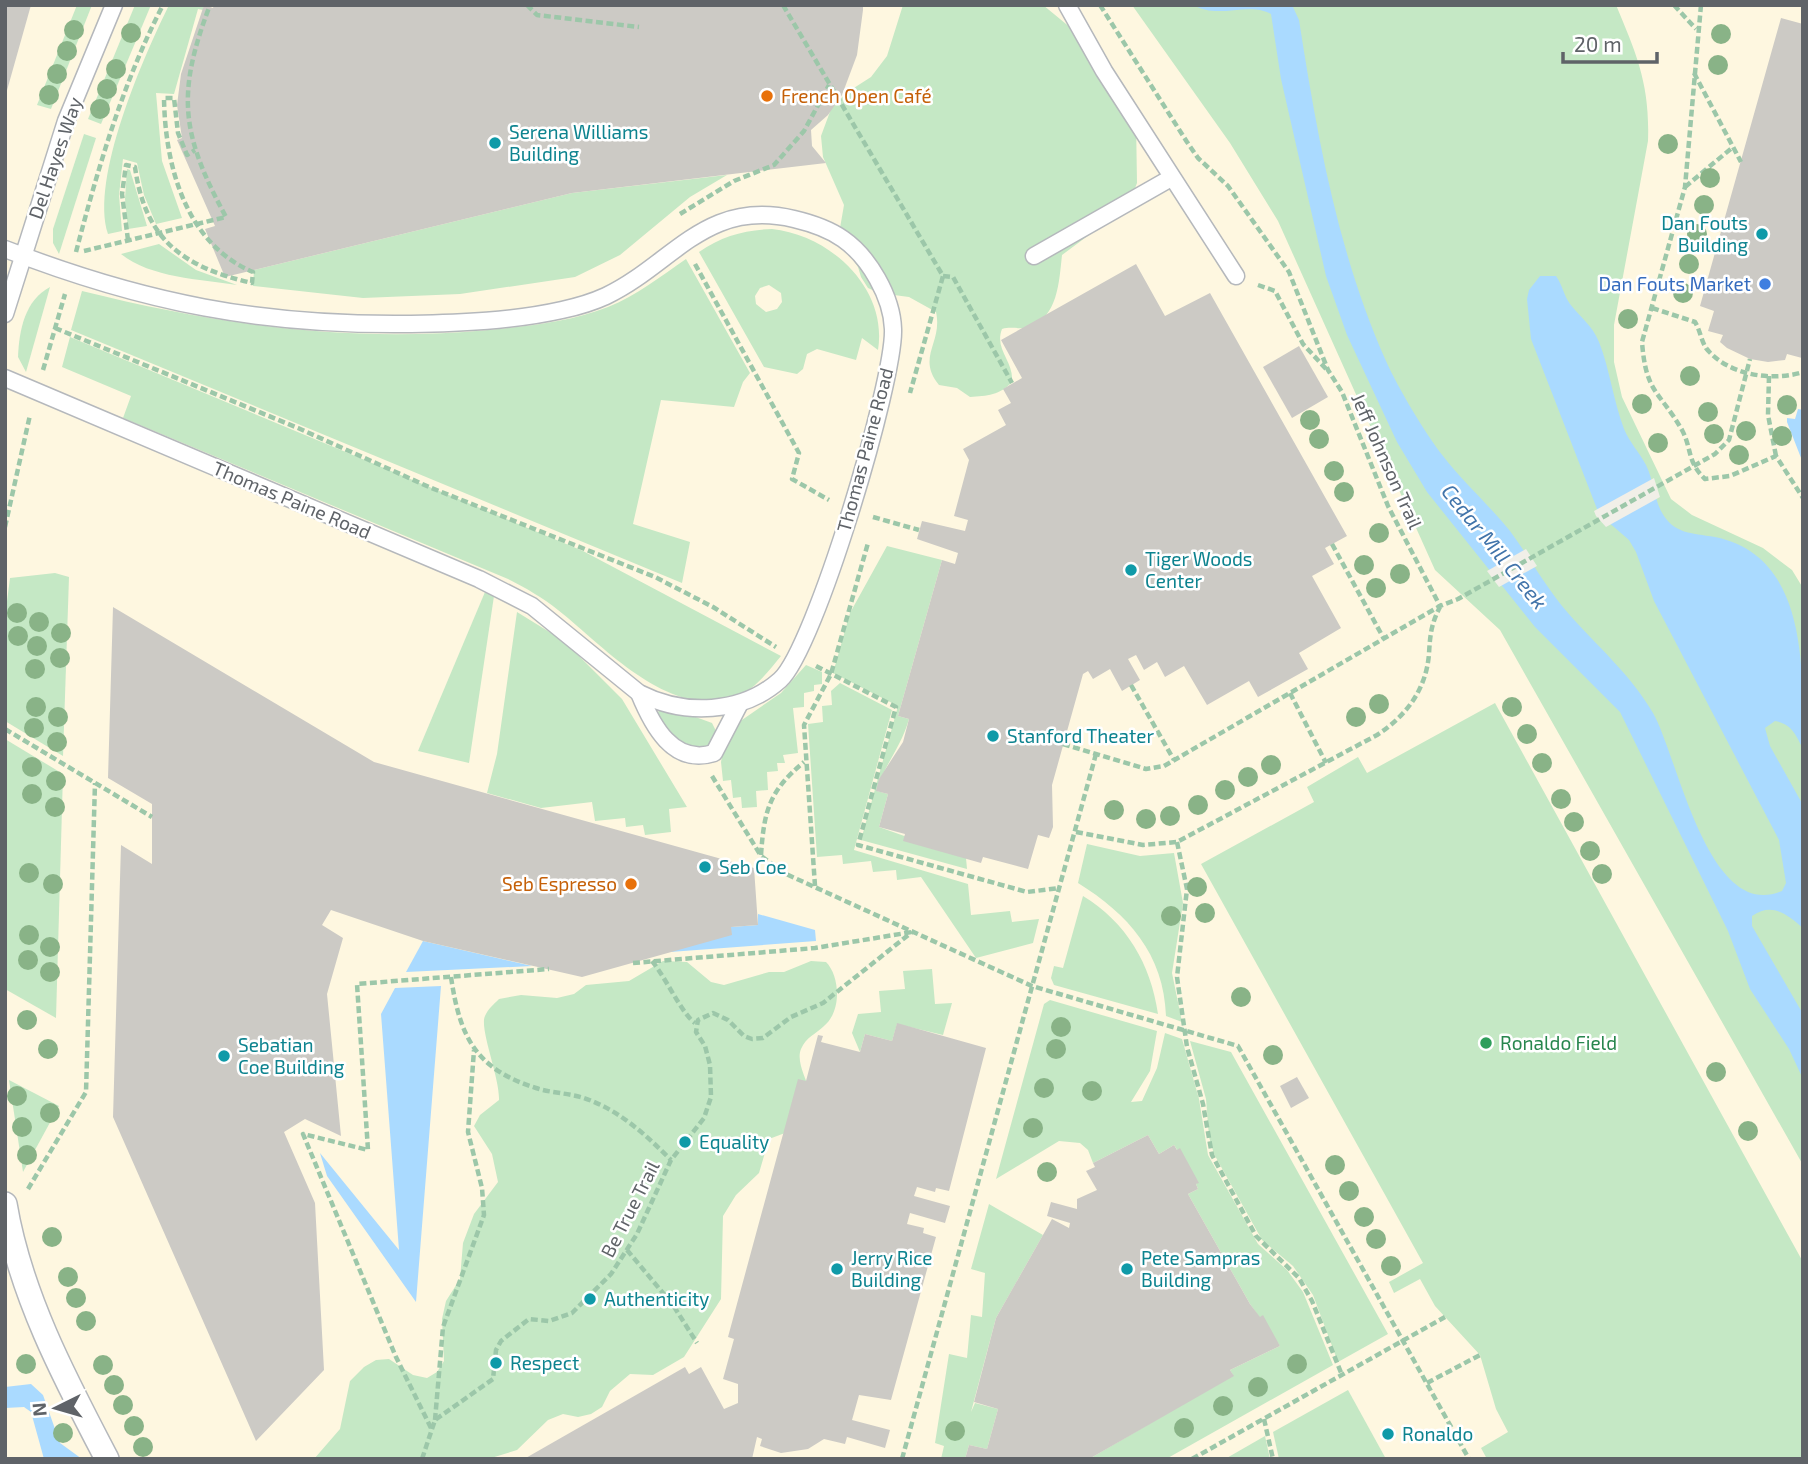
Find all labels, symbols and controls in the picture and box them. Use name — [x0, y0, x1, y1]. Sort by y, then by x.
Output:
scale bar — [1563, 21, 1658, 65]
text: 20 m — [1574, 31, 1622, 56]
place label: French Open Café — [781, 84, 932, 107]
marker: French Open Café — [759, 88, 775, 104]
street label: Del Hayes Way — [23, 94, 86, 222]
place label: Serena Williams Building — [509, 120, 648, 165]
marker: Serena Williams Building — [487, 135, 503, 151]
place label: Dan Fouts Building — [1661, 211, 1748, 256]
marker: Dan Fouts Building — [1754, 226, 1770, 242]
place label: Dan Fouts Market — [1598, 272, 1751, 295]
marker: Dan Fouts Market — [1757, 276, 1773, 292]
street label: Thomas Paine Road — [831, 365, 898, 535]
street label: Jeff Johnson Trail — [1347, 389, 1428, 533]
street label: Thomas Paine Road — [210, 456, 375, 543]
water label: Cedar Mill Creek — [1437, 479, 1553, 614]
place label: Tiger Woods Center — [1145, 547, 1252, 592]
marker: Tiger Woods Center — [1123, 562, 1139, 578]
place label: Stanford Theater — [1007, 724, 1154, 747]
marker: Stanford Theater — [985, 728, 1001, 744]
place label: Seb Coe — [719, 855, 787, 878]
marker: Seb Coe — [697, 859, 713, 875]
place label: Seb Espresso — [502, 872, 617, 895]
marker: Seb Espresso — [623, 876, 639, 892]
place label: Ronaldo Field — [1500, 1031, 1617, 1054]
place label: Sebatian Coe Building — [238, 1033, 345, 1078]
marker: Ronaldo Field — [1478, 1035, 1494, 1051]
marker: Sebatian Coe Building — [216, 1048, 232, 1064]
place label: Equality — [699, 1130, 769, 1153]
marker: Equality — [677, 1134, 693, 1150]
street label: Be True Trail — [595, 1156, 664, 1261]
place label: Jerry Rice Building — [851, 1246, 933, 1291]
place label: Pete Sampras Building — [1141, 1246, 1260, 1291]
marker: Jerry Rice Building — [829, 1261, 845, 1277]
marker: Pete Sampras Building — [1119, 1261, 1135, 1277]
place label: Authenticity — [604, 1287, 709, 1310]
marker: Authenticity — [582, 1291, 598, 1307]
place label: Respect — [510, 1351, 579, 1374]
marker: Respect — [488, 1355, 504, 1371]
north arrow — [21, 1373, 91, 1443]
text: N — [27, 1402, 51, 1417]
place label: Ronaldo — [1402, 1422, 1473, 1445]
marker: Ronaldo — [1380, 1426, 1396, 1442]

